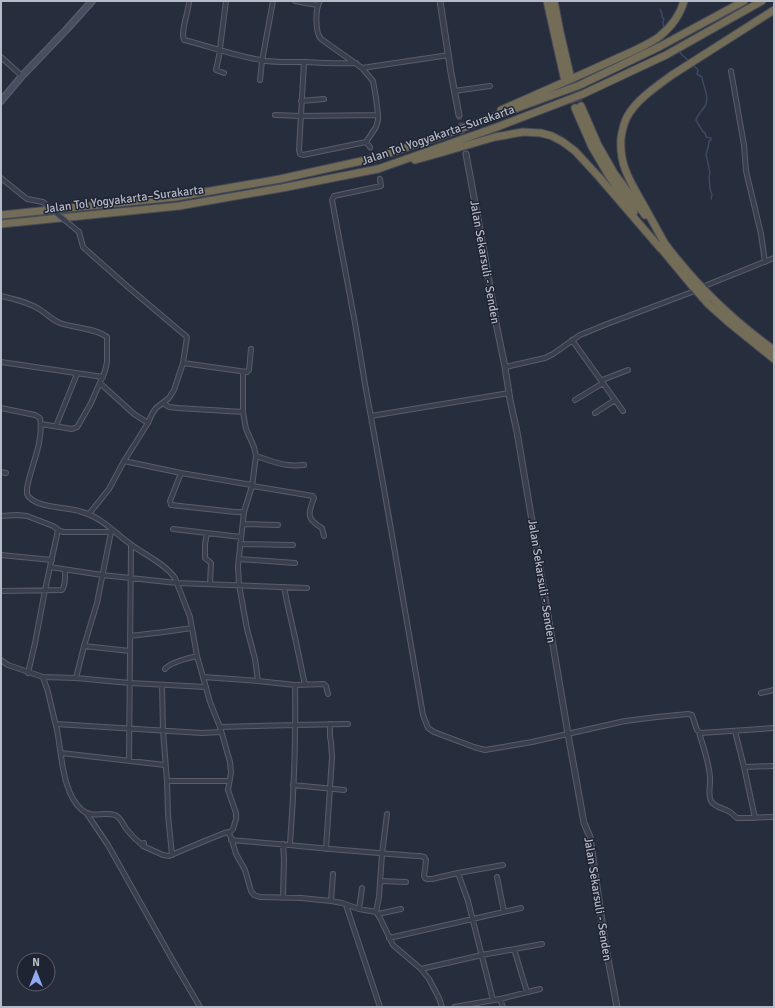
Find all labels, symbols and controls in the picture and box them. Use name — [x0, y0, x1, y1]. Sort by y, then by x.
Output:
street label: Jalan Tol Yogyakarta–Surakarta — [360, 102, 517, 169]
street label: Jalan Tol Yogyakarta–Surakarta — [43, 182, 205, 217]
street label: Jalan Sekarsuli - Senden — [466, 199, 503, 325]
street label: Jalan Sekarsuli - Senden — [524, 518, 559, 644]
street label: Jalan Sekarsuli - Senden — [580, 836, 615, 962]
north arrow — [16, 952, 56, 992]
text: N — [32, 956, 40, 969]

